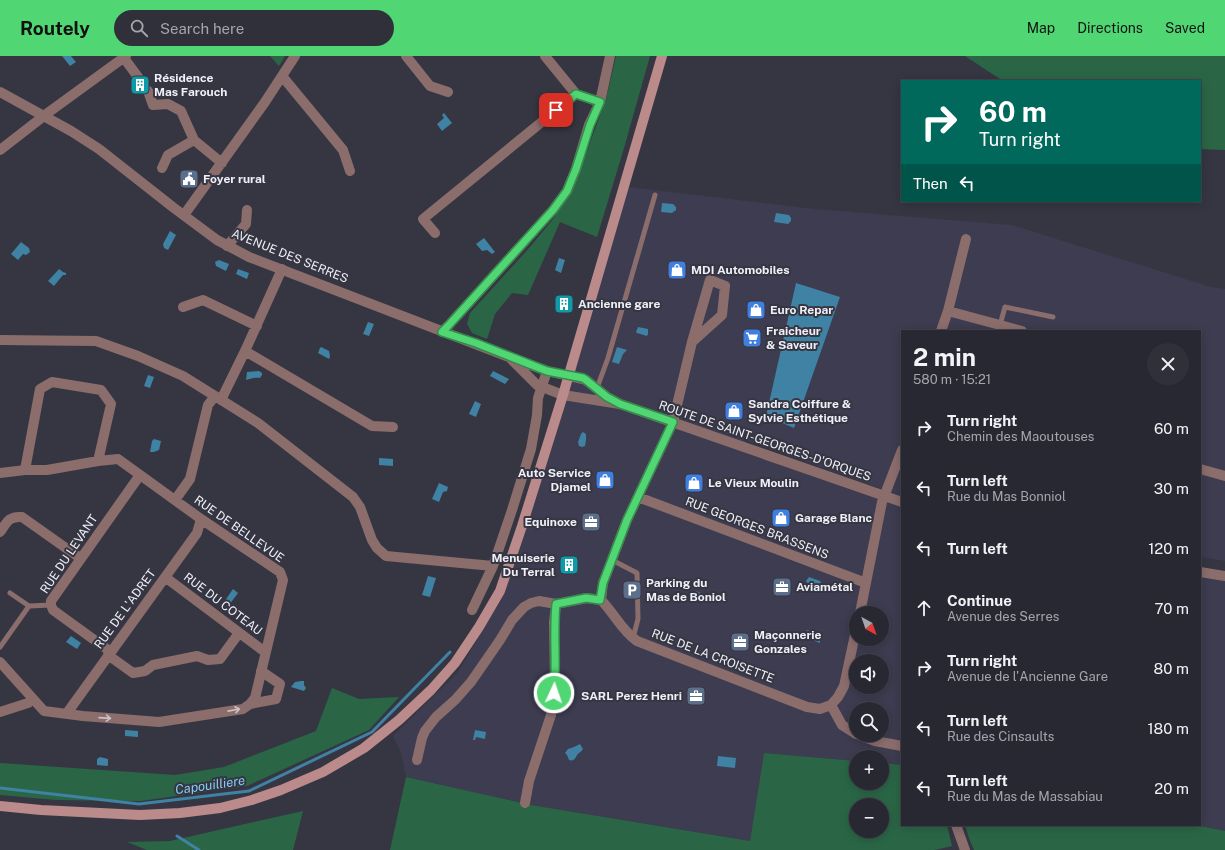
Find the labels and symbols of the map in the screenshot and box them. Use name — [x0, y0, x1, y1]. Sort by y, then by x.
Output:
place label: Résidence Mas Farouch — [154, 71, 227, 99]
building icon: Résidence Mas Farouch — [129, 74, 151, 96]
pin — [539, 93, 573, 127]
public building icon: Foyer rural — [178, 168, 200, 190]
place label: Foyer rural — [203, 172, 266, 186]
street label: AVENUE DES SERRES — [230, 226, 350, 286]
shop icon: MDI Automobiles — [666, 259, 688, 281]
place label: MDI Automobiles — [691, 263, 789, 277]
building icon: Ancienne gare — [553, 293, 575, 315]
place label: Ancienne gare — [578, 297, 660, 311]
shop icon: Euro Repar — [745, 299, 767, 321]
place label: Euro Repar — [770, 303, 833, 317]
place label: Fraicheur & Saveur — [766, 324, 821, 352]
supermarket icon: Fraicheur & Saveur — [741, 327, 763, 349]
place label: Sandra Coiffure & Sylvie Esthétique — [748, 397, 851, 425]
street label: ROUTE DE SAINT-GEORGES-D'ORQUES — [657, 398, 873, 484]
shop icon: Sandra Coiffure & Sylvie Esthétique — [723, 400, 745, 422]
place label: Auto Service Djamel — [518, 466, 591, 494]
shop icon: Auto Service Djamel — [594, 469, 616, 491]
shop icon: Le Vieux Moulin — [683, 472, 705, 494]
place label: Le Vieux Moulin — [708, 476, 799, 490]
street label: RUE DE BELLEVUE — [191, 493, 287, 565]
street label: RUE GEORGES BRASSENS — [683, 494, 831, 562]
shop icon: Garage Blanc — [770, 507, 792, 529]
office icon: Equinoxe — [580, 511, 602, 533]
place label: Garage Blanc — [795, 511, 873, 525]
street label: RUE DU LEVANT — [37, 512, 101, 596]
place label: Equinoxe — [525, 515, 577, 529]
place label: Menuiserie Du Terral — [491, 551, 555, 579]
building icon: Menuiserie Du Terral — [558, 554, 580, 576]
street label: RUE DE L'ADRET — [91, 566, 159, 652]
street label: RUE DU COTEAU — [181, 570, 265, 638]
place label: Parking du Mas de Boniol — [646, 576, 726, 604]
office icon: Aviamétal — [771, 576, 793, 598]
parking icon: Parking du Mas de Boniol — [621, 579, 643, 601]
place label: Aviamétal — [796, 580, 853, 594]
north arrow — [849, 606, 889, 646]
street label: RUE DE LA CROISETTE — [650, 626, 776, 686]
place label: Maçonnerie Gonzales — [754, 628, 822, 656]
office icon: Maçonnerie Gonzales — [729, 631, 751, 653]
position arrow — [533, 672, 575, 714]
office icon: SARL Perez Henri — [685, 685, 707, 707]
place label: SARL Perez Henri — [581, 689, 682, 703]
one-way arrow — [227, 706, 240, 714]
one-way arrow — [98, 714, 111, 721]
water label: Capouilliere — [174, 773, 246, 797]

